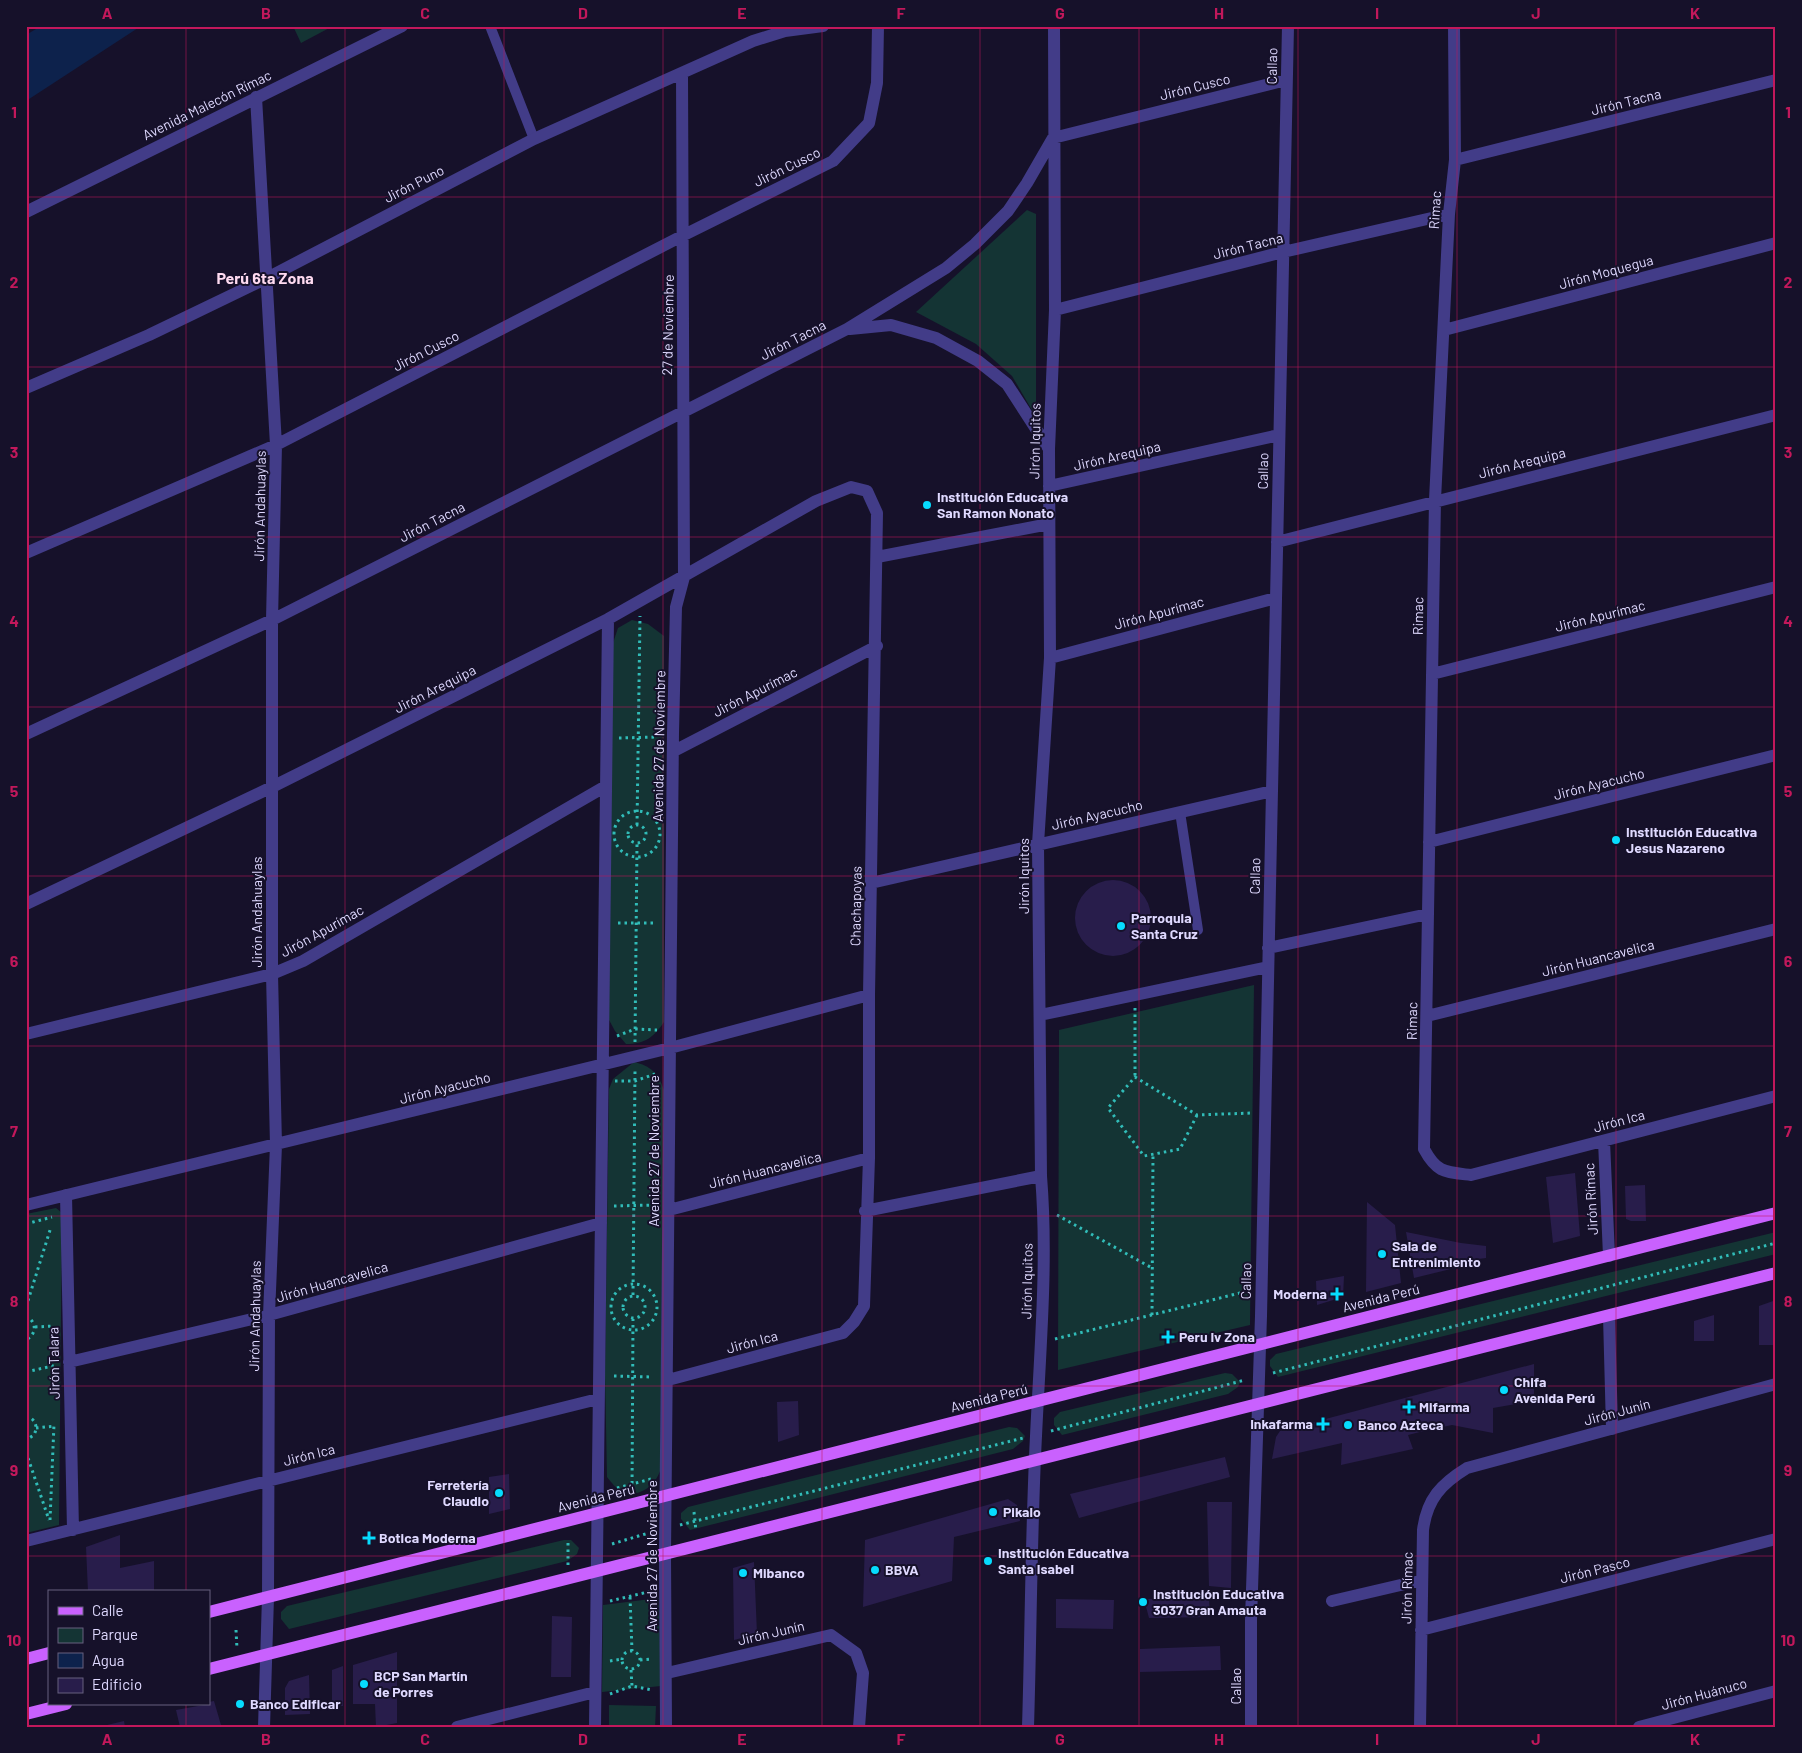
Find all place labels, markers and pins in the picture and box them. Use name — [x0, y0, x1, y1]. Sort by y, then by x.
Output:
place label: Institución Educativa San Ramon Nonato — [937, 488, 1068, 521]
marker: Institución Educativa San Ramon Nonato — [921, 499, 933, 511]
place label: Institución Educativa Jesus Nazareno — [1626, 823, 1757, 856]
marker: Institución Educativa Jesus Nazareno — [1610, 834, 1622, 846]
place label: Parroquia Santa Cruz — [1131, 909, 1198, 942]
marker: Parroquia Santa Cruz — [1115, 920, 1127, 932]
place label: Sala de Entrenimiento — [1392, 1237, 1481, 1270]
marker: Sala de Entrenimiento — [1376, 1248, 1388, 1260]
place label: Moderna — [1273, 1285, 1327, 1302]
marker: Moderna — [1331, 1288, 1343, 1300]
place label: Peru Iv Zona — [1179, 1328, 1255, 1345]
marker: Peru Iv Zona — [1161, 1330, 1175, 1344]
place label: Chifa Avenida Perú — [1514, 1373, 1595, 1406]
marker: Chifa Avenida Perú — [1498, 1384, 1510, 1396]
place label: Mifarma — [1419, 1398, 1470, 1415]
marker: Mifarma — [1403, 1401, 1415, 1413]
place label: Inkafarma — [1250, 1415, 1313, 1432]
place label: Banco Azteca — [1358, 1416, 1443, 1433]
marker: Inkafarma — [1317, 1418, 1329, 1430]
marker: Banco Azteca — [1342, 1419, 1354, 1431]
place label: Ferretería Claudio — [427, 1476, 489, 1509]
marker: Ferretería Claudio — [493, 1487, 505, 1499]
place label: Pikalo — [1003, 1503, 1041, 1520]
marker: Pikalo — [987, 1506, 999, 1518]
place label: Botica Moderna — [379, 1529, 476, 1546]
marker: Botica Moderna — [363, 1532, 375, 1544]
place label: Institución Educativa Santa Isabel — [998, 1544, 1129, 1577]
marker: Institución Educativa Santa Isabel — [982, 1555, 994, 1567]
place label: BBVA — [885, 1561, 919, 1578]
place label: Mibanco — [753, 1564, 805, 1581]
marker: BBVA — [869, 1564, 881, 1576]
marker: Mibanco — [737, 1567, 749, 1579]
place label: Institución Educativa 3037 Gran Amauta — [1153, 1585, 1284, 1618]
marker: Institución Educativa 3037 Gran Amauta — [1137, 1596, 1149, 1608]
place label: BCP San Martín de Porres — [374, 1667, 468, 1700]
marker: BCP San Martín de Porres — [358, 1678, 370, 1690]
place label: Banco Edificar — [250, 1695, 341, 1712]
marker: Banco Edificar — [234, 1698, 246, 1710]

